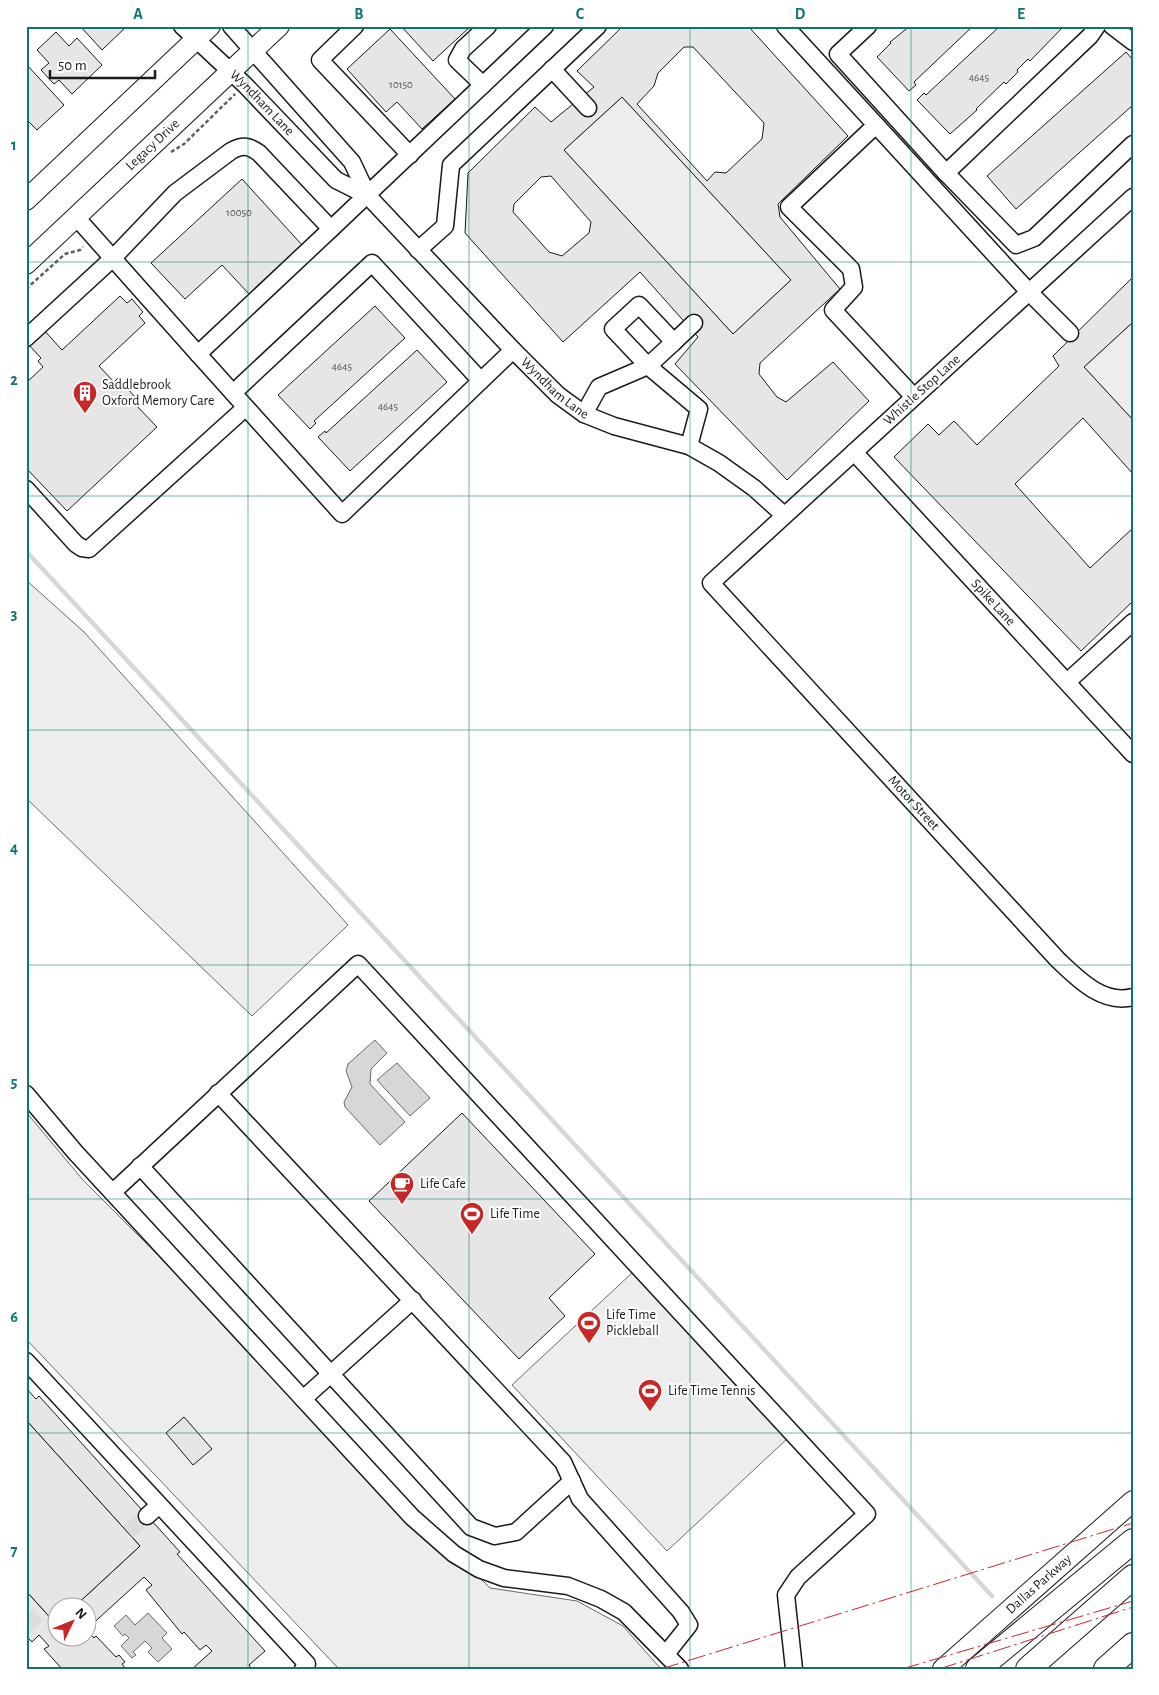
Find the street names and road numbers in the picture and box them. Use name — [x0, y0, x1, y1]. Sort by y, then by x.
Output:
street label: Wyndham Lane — [227, 67, 297, 139]
street label: Legacy Drive — [123, 116, 182, 173]
street label: Whistle Stop Lane — [881, 352, 963, 428]
street label: Wyndham Lane — [518, 355, 590, 422]
street label: Spike Lane — [968, 577, 1018, 629]
street label: Motor Street — [885, 773, 942, 833]
street label: Dallas Parkway — [1003, 1552, 1074, 1617]

